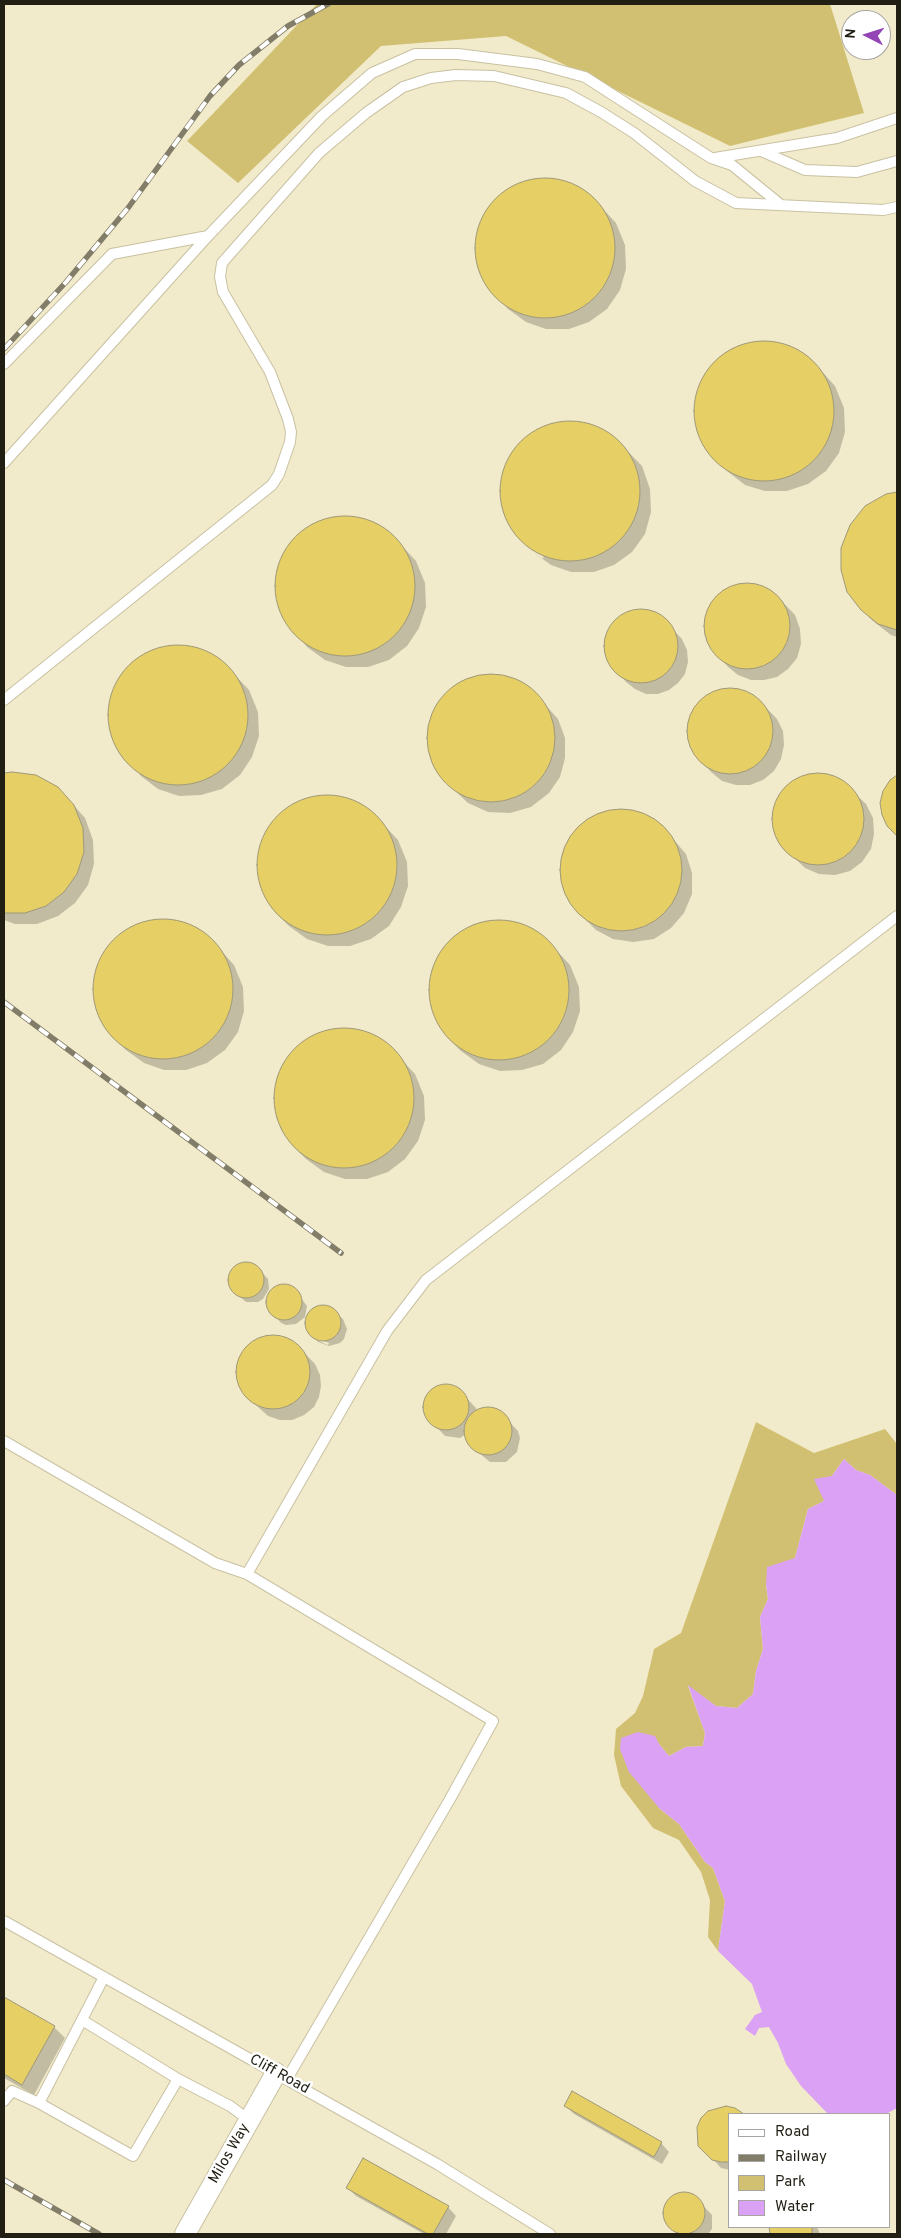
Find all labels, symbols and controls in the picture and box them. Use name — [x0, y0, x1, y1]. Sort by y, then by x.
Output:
north arrow — [841, 10, 891, 60]
text: N — [843, 28, 860, 39]
street label: Cliff Road — [246, 2051, 312, 2099]
legend — [728, 2113, 891, 2228]
street label: Milos Way — [206, 2121, 254, 2187]
text: Road — [775, 2123, 810, 2142]
text: Railway — [775, 2148, 827, 2167]
text: Park — [775, 2173, 806, 2192]
text: Water — [775, 2198, 814, 2217]

